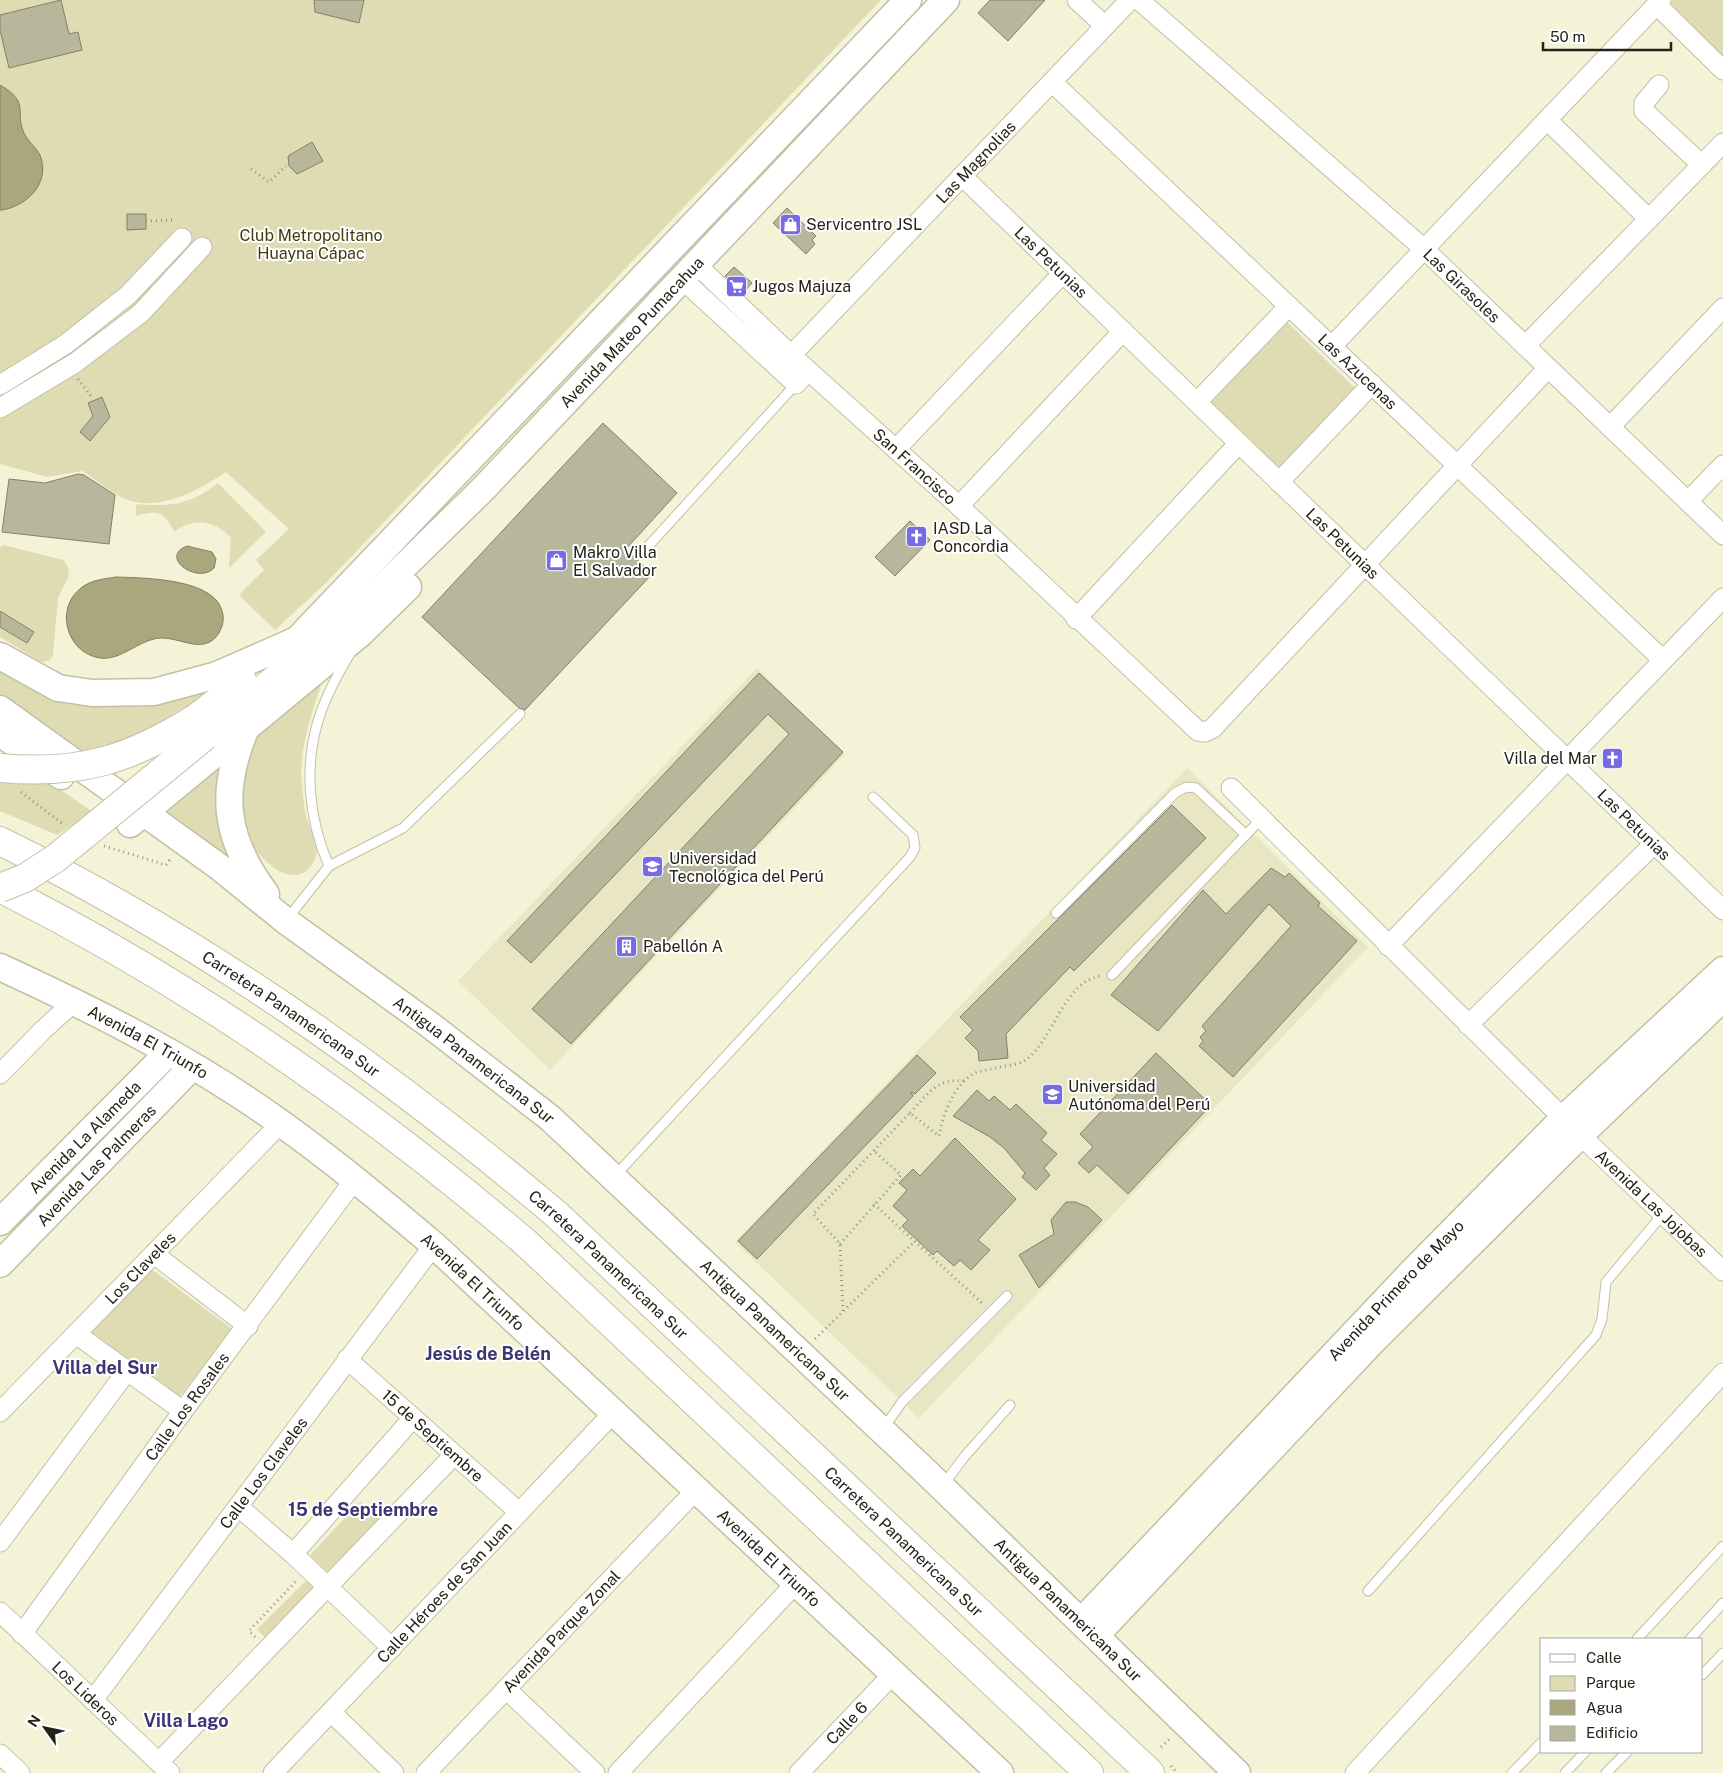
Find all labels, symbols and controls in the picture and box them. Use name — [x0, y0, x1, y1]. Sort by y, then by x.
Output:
scale bar — [1543, 20, 1670, 52]
text: 50 m — [1550, 28, 1585, 45]
street label: Las Magnolias — [932, 117, 1020, 207]
shop icon: Servicentro JSL — [778, 212, 802, 236]
place label: Servicentro JSL — [806, 215, 922, 234]
street label: Las Petunias — [1010, 223, 1091, 302]
park label: Club Metropolitano Huayna Cápac — [239, 226, 383, 263]
street label: Las Girasoles — [1419, 245, 1504, 327]
street label: Avenida Mateo Pumacahua — [556, 253, 708, 412]
supermarket icon: Jugos Majuza — [724, 274, 748, 298]
place label: Jugos Majuza — [752, 277, 851, 296]
street label: Las Azucenas — [1314, 330, 1401, 414]
street label: San Francisco — [869, 425, 960, 509]
street label: Las Petunias — [1302, 504, 1383, 583]
place label: IASD La Concordia — [933, 519, 1009, 556]
church icon: IASD La Concordia — [905, 525, 929, 549]
place label: Makro Villa El Salvador — [573, 543, 657, 580]
shop icon: Makro Villa El Salvador — [545, 549, 569, 573]
church icon: Villa del Mar — [1601, 746, 1625, 770]
place label: Villa del Mar — [1504, 749, 1597, 768]
street label: Las Petunias — [1593, 785, 1674, 864]
place label: Universidad Tecnológica del Perú — [669, 849, 824, 886]
school or university icon: Universidad Tecnológica del Perú — [641, 855, 665, 879]
building icon: Pabellón A — [615, 934, 639, 958]
place label: Pabellón A — [643, 937, 723, 956]
street label: Carretera Panamericana Sur — [199, 947, 383, 1081]
street label: Antigua Panamericana Sur — [389, 993, 559, 1128]
street label: Avenida El Triunfo — [85, 1002, 212, 1083]
street label: Avenida La Alameda — [25, 1077, 145, 1197]
place label: Universidad Autónoma del Perú — [1068, 1077, 1210, 1114]
school or university icon: Universidad Autónoma del Perú — [1040, 1083, 1064, 1107]
street label: Avenida Las Palmeras — [33, 1101, 160, 1230]
street label: Avenida Las Jojobas — [1591, 1146, 1711, 1261]
street label: Carretera Panamericana Sur — [525, 1186, 692, 1343]
street label: Avenida Primero de Mayo — [1324, 1216, 1468, 1365]
street label: Los Claveles — [101, 1228, 180, 1308]
street label: Avenida El Triunfo — [417, 1229, 528, 1335]
street label: Antigua Panamericana Sur — [696, 1256, 854, 1405]
district label: Jesús de Belén — [425, 1343, 551, 1364]
street label: Calle Los Rosales — [141, 1349, 233, 1465]
district label: Villa del Sur — [52, 1357, 158, 1378]
street label: 15 de Septiembre — [378, 1386, 487, 1486]
street label: Calle Los Claveles — [216, 1414, 312, 1533]
street label: Carretera Panamericana Sur — [820, 1463, 987, 1621]
district label: 15 de Septiembre — [288, 1499, 438, 1520]
street label: Avenida El Triunfo — [713, 1505, 824, 1611]
street label: Calle Héroes de San Juan — [373, 1518, 516, 1667]
street label: Antigua Panamericana Sur — [990, 1534, 1146, 1686]
street label: Avenida Parque Zonal — [499, 1566, 624, 1697]
legend — [1540, 1638, 1703, 1753]
text: Calle — [1586, 1649, 1622, 1666]
street label: Los Lideros — [48, 1657, 123, 1730]
text: Parque — [1586, 1674, 1636, 1691]
street label: Calle 6 — [822, 1698, 872, 1749]
text: Agua — [1586, 1699, 1623, 1716]
north arrow — [20, 1703, 70, 1753]
district label: Villa Lago — [143, 1710, 229, 1731]
text: N — [24, 1712, 44, 1730]
text: Edificio — [1586, 1724, 1638, 1741]

